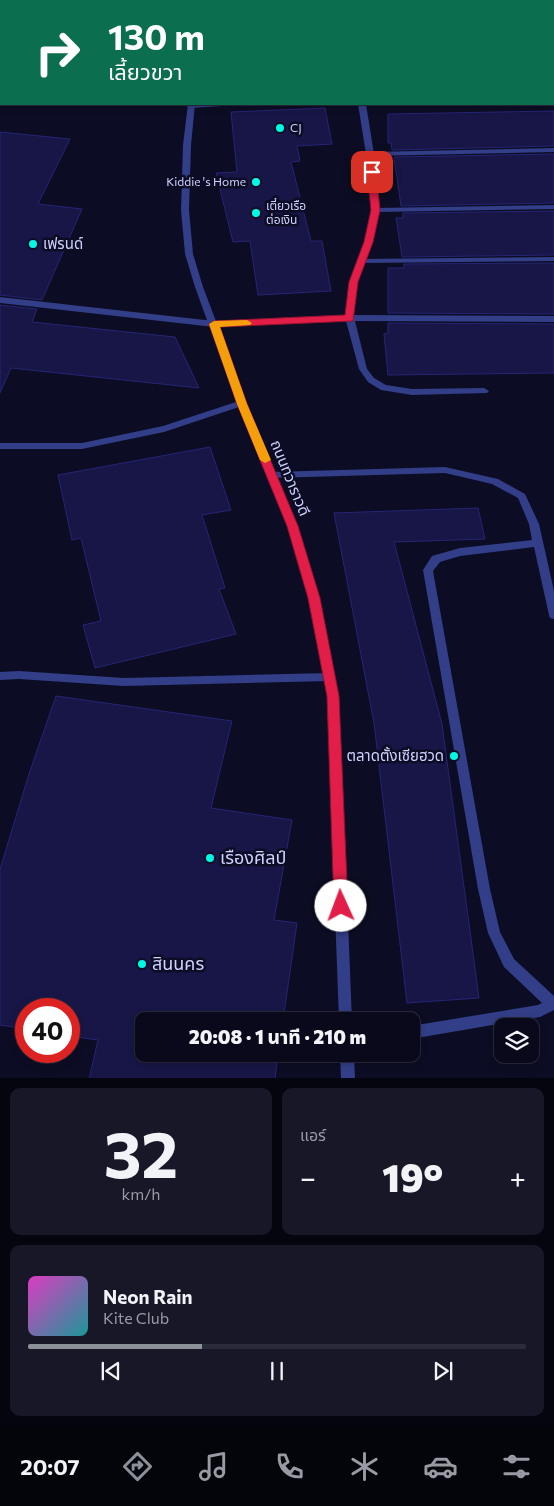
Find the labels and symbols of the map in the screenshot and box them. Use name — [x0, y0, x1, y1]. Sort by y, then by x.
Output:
place label: CJ — [290, 120, 302, 135]
marker: CJ — [274, 122, 286, 134]
pin — [351, 151, 393, 193]
place label: Kiddie 's Home — [166, 174, 246, 188]
marker: Kiddie 's Home — [250, 176, 262, 188]
place label: เตี๋ยวเรือ ต่อเงิน — [266, 197, 306, 226]
marker: เตี๋ยวเรือ ต่อเงิน — [250, 207, 262, 219]
place label: เฟรนด์ — [43, 234, 83, 252]
marker: เฟรนด์ — [27, 238, 39, 250]
street label: ถนนทวาราวดี — [268, 437, 314, 518]
place label: ตลาดตั้งเซียฮวด — [346, 746, 444, 764]
marker: ตลาดตั้งเซียฮวด — [448, 750, 460, 762]
place label: เรืองศิลป์ — [220, 846, 286, 868]
marker: เรืองศิลป์ — [204, 852, 216, 864]
position arrow — [314, 879, 366, 931]
place label: สินนคร — [152, 952, 204, 974]
marker: สินนคร — [136, 958, 148, 970]
speed limit sign: 40 — [15, 998, 80, 1063]

